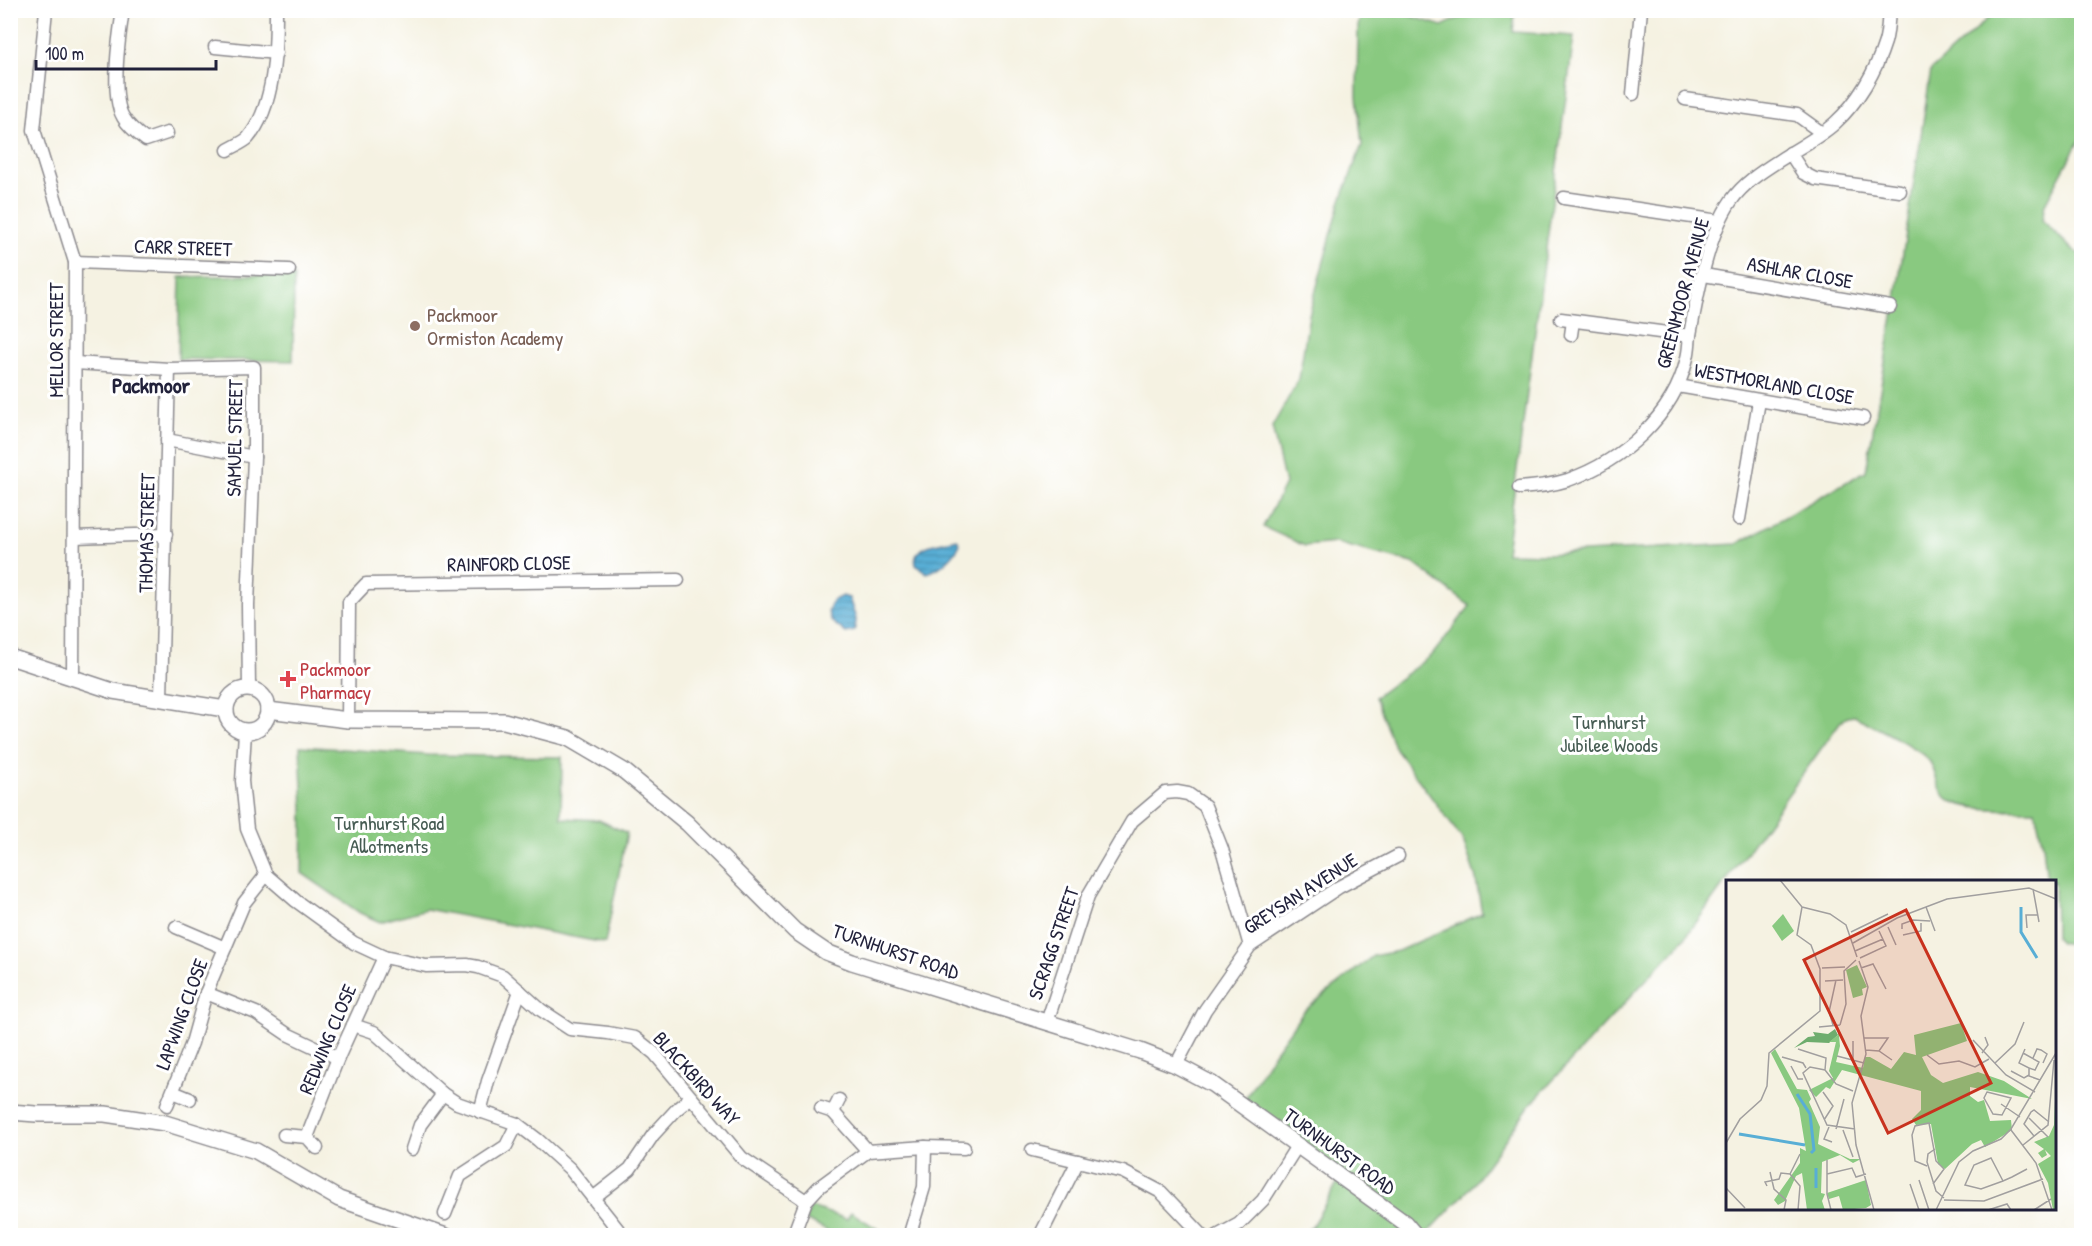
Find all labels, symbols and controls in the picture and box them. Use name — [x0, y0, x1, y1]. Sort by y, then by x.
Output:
scale bar — [36, 33, 216, 71]
text: 100 m — [45, 41, 84, 66]
street label: GREENMOOR AVENUE — [1649, 214, 1715, 371]
street label: CARR STREET — [133, 232, 233, 262]
street label: ASHLAR CLOSE — [1745, 249, 1855, 295]
street label: MELLOR STREET — [42, 282, 69, 398]
place label: Packmoor Ormiston Academy — [427, 301, 563, 351]
marker: Packmoor Ormiston Academy — [408, 319, 422, 333]
street label: WESTMORLAND CLOSE — [1692, 356, 1856, 410]
district label: Packmoor — [112, 370, 191, 400]
street label: SAMUEL STREET — [219, 378, 249, 497]
street label: THOMAS STREET — [131, 472, 161, 593]
street label: RAINFORD CLOSE — [447, 548, 571, 578]
place label: Packmoor Pharmacy — [300, 655, 371, 705]
marker: Packmoor Pharmacy — [281, 672, 295, 686]
park label: Turnhurst Jubilee Woods — [1560, 708, 1658, 758]
park label: Turnhurst Road Allotments — [334, 809, 444, 859]
street label: GREYSAN AVENUE — [1238, 846, 1362, 940]
inset map — [1726, 880, 2056, 1210]
street label: SCRAGG STREET — [1021, 882, 1085, 1003]
street label: TURNHURST ROAD — [829, 917, 963, 985]
street label: LAPWING CLOSE — [148, 955, 214, 1073]
street label: REDWING CLOSE — [292, 980, 362, 1098]
street label: BLACKBIRD WAY — [648, 1025, 747, 1131]
street label: TURNHURST ROAD — [1279, 1101, 1402, 1201]

